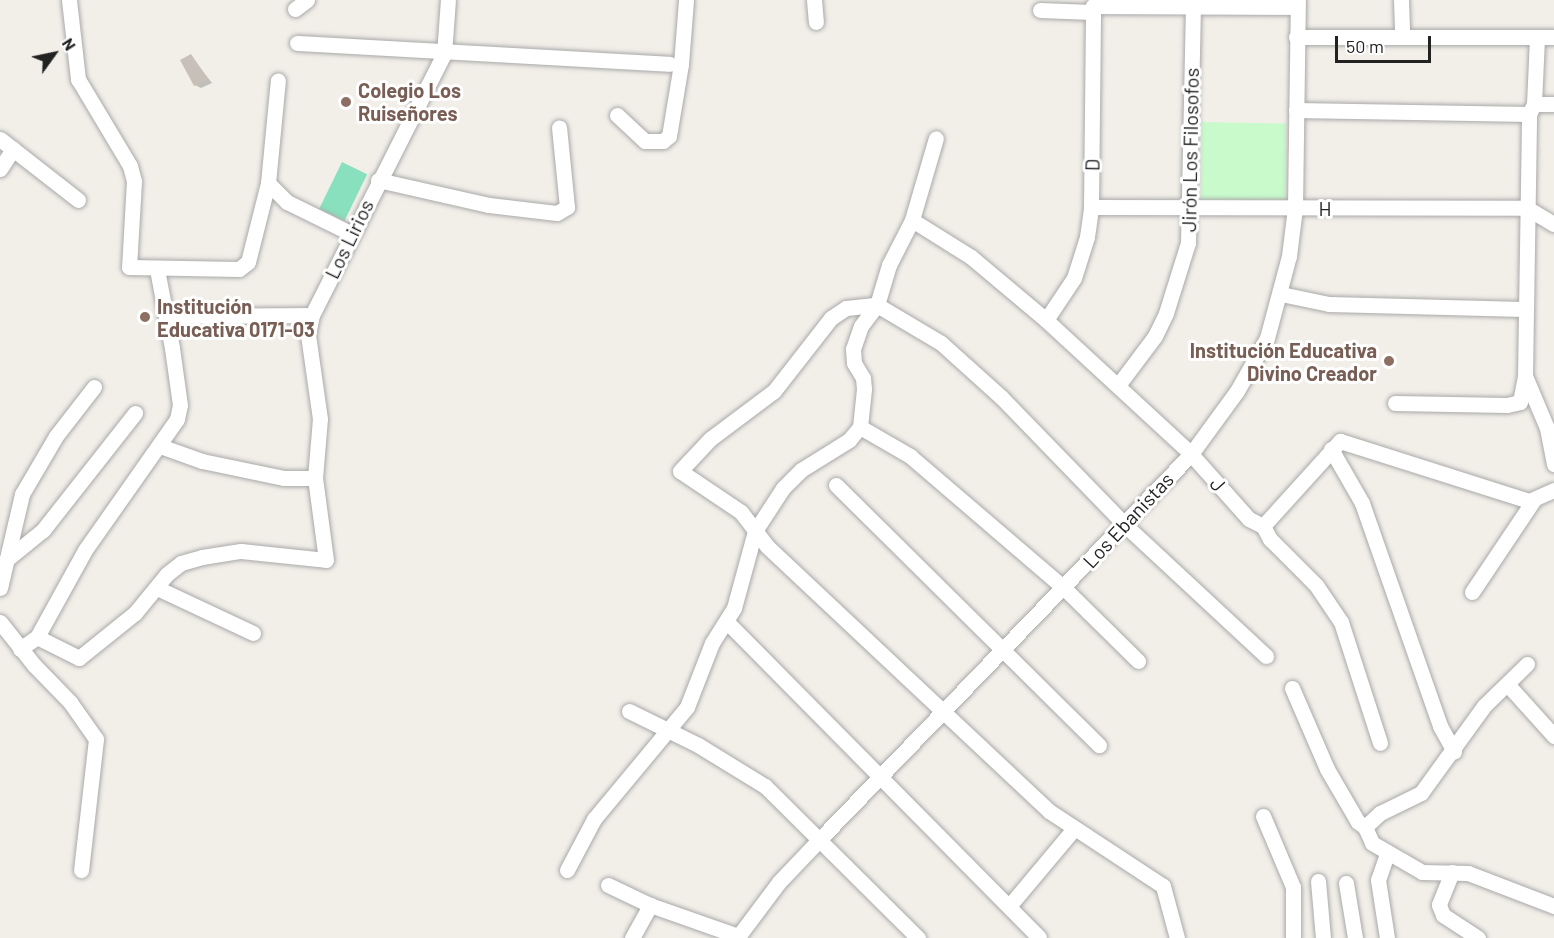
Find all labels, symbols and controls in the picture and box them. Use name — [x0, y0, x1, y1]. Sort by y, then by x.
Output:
north arrow — [24, 24, 84, 84]
scale bar — [1338, 24, 1434, 62]
text: N — [59, 34, 80, 54]
text: 50 m — [1346, 35, 1384, 57]
street label: Jirón Los Filosofos — [1177, 68, 1203, 232]
place label: Colegio Los Ruiseñores — [358, 78, 461, 125]
marker: Colegio Los Ruiseñores — [339, 95, 353, 109]
street label: D — [1080, 159, 1104, 171]
street label: Los Lirios — [320, 195, 378, 283]
street label: H — [1318, 196, 1332, 220]
place label: Institución Educativa 0171-03 — [157, 294, 315, 341]
marker: Institución Educativa 0171-03 — [138, 310, 152, 324]
place label: Institución Educativa Divino Creador — [1190, 338, 1377, 385]
marker: Institución Educativa Divino Creador — [1382, 354, 1396, 368]
street label: Los Ebanistas — [1078, 467, 1178, 573]
street label: J — [1205, 472, 1231, 496]

